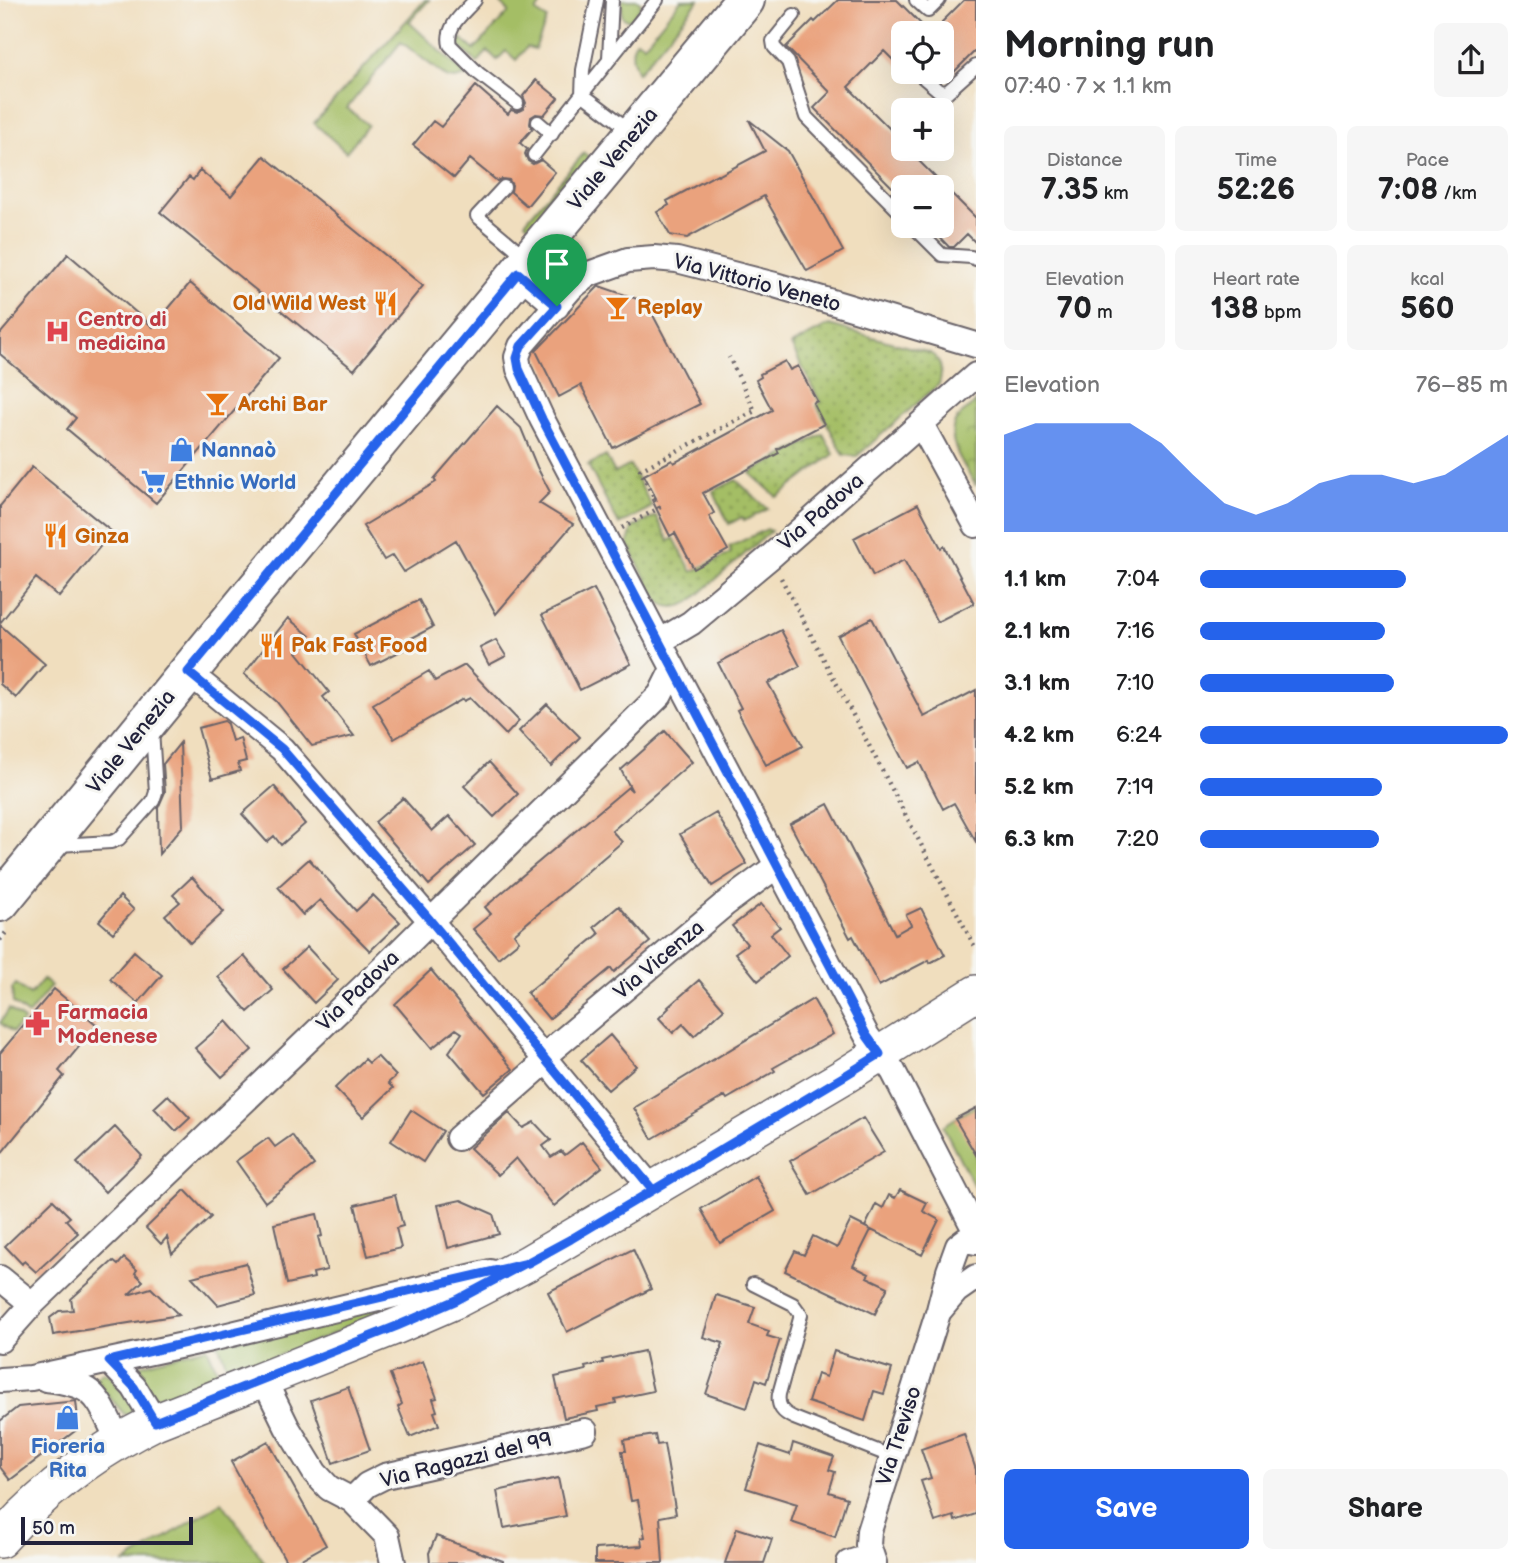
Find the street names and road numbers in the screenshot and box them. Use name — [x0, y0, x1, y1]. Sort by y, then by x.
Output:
street label: Viale Venezia — [563, 102, 663, 216]
street label: Via Vittorio Veneto — [671, 249, 843, 317]
street label: Via Padova — [773, 468, 869, 556]
street label: Viale Venezia — [81, 685, 181, 799]
street label: Via Vicenza — [609, 915, 709, 1005]
street label: Via Padova — [311, 945, 405, 1037]
street label: Via Treviso — [871, 1383, 927, 1489]
street label: Via Ragazzi del 99 — [378, 1427, 554, 1493]

